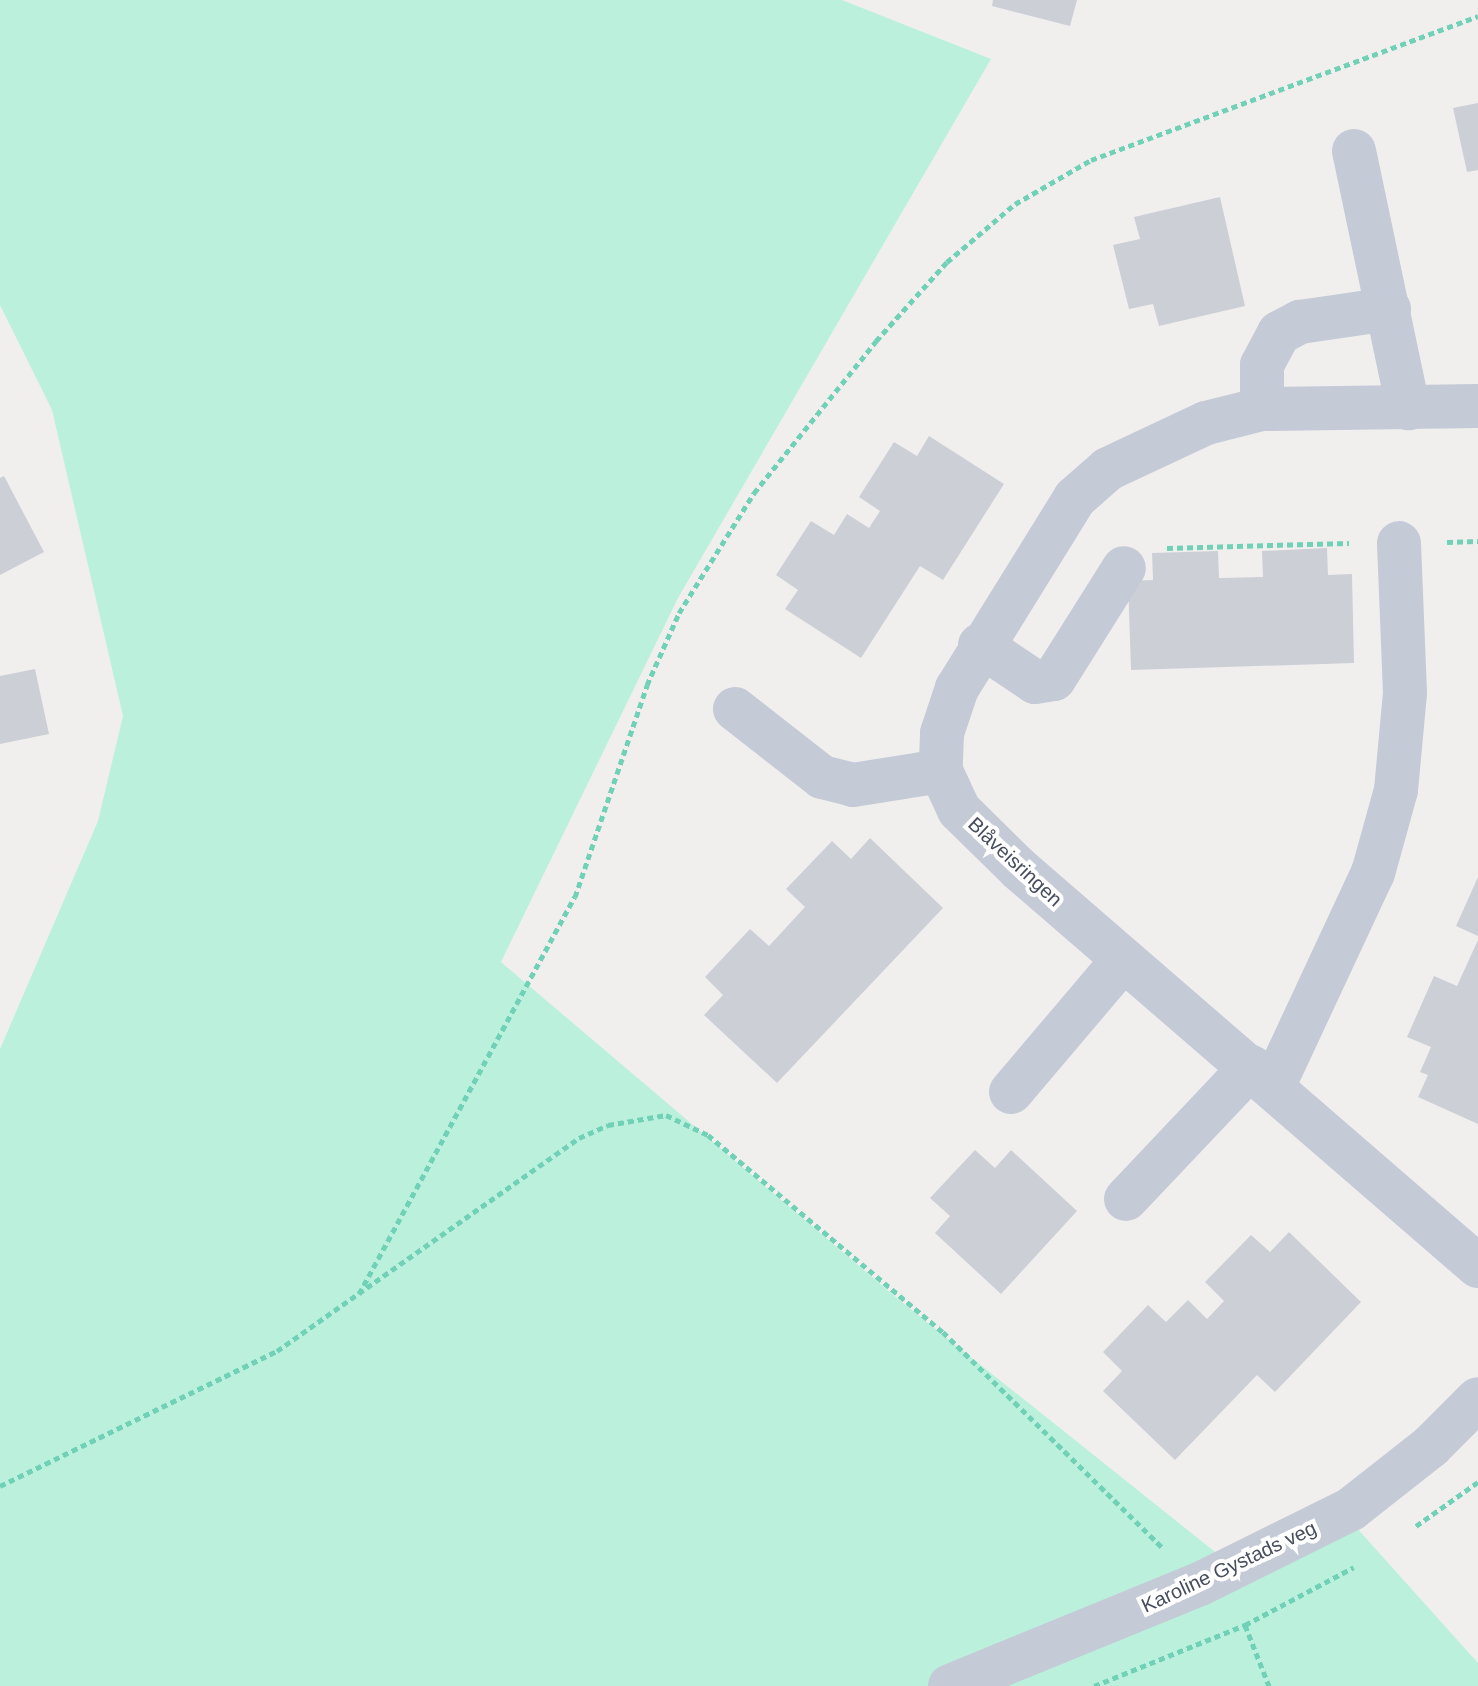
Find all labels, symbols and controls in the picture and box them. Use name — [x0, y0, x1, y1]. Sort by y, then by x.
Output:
street label: Blåveisringen — [963, 812, 1067, 912]
street label: Karoline Gystads veg — [1138, 1516, 1320, 1618]

